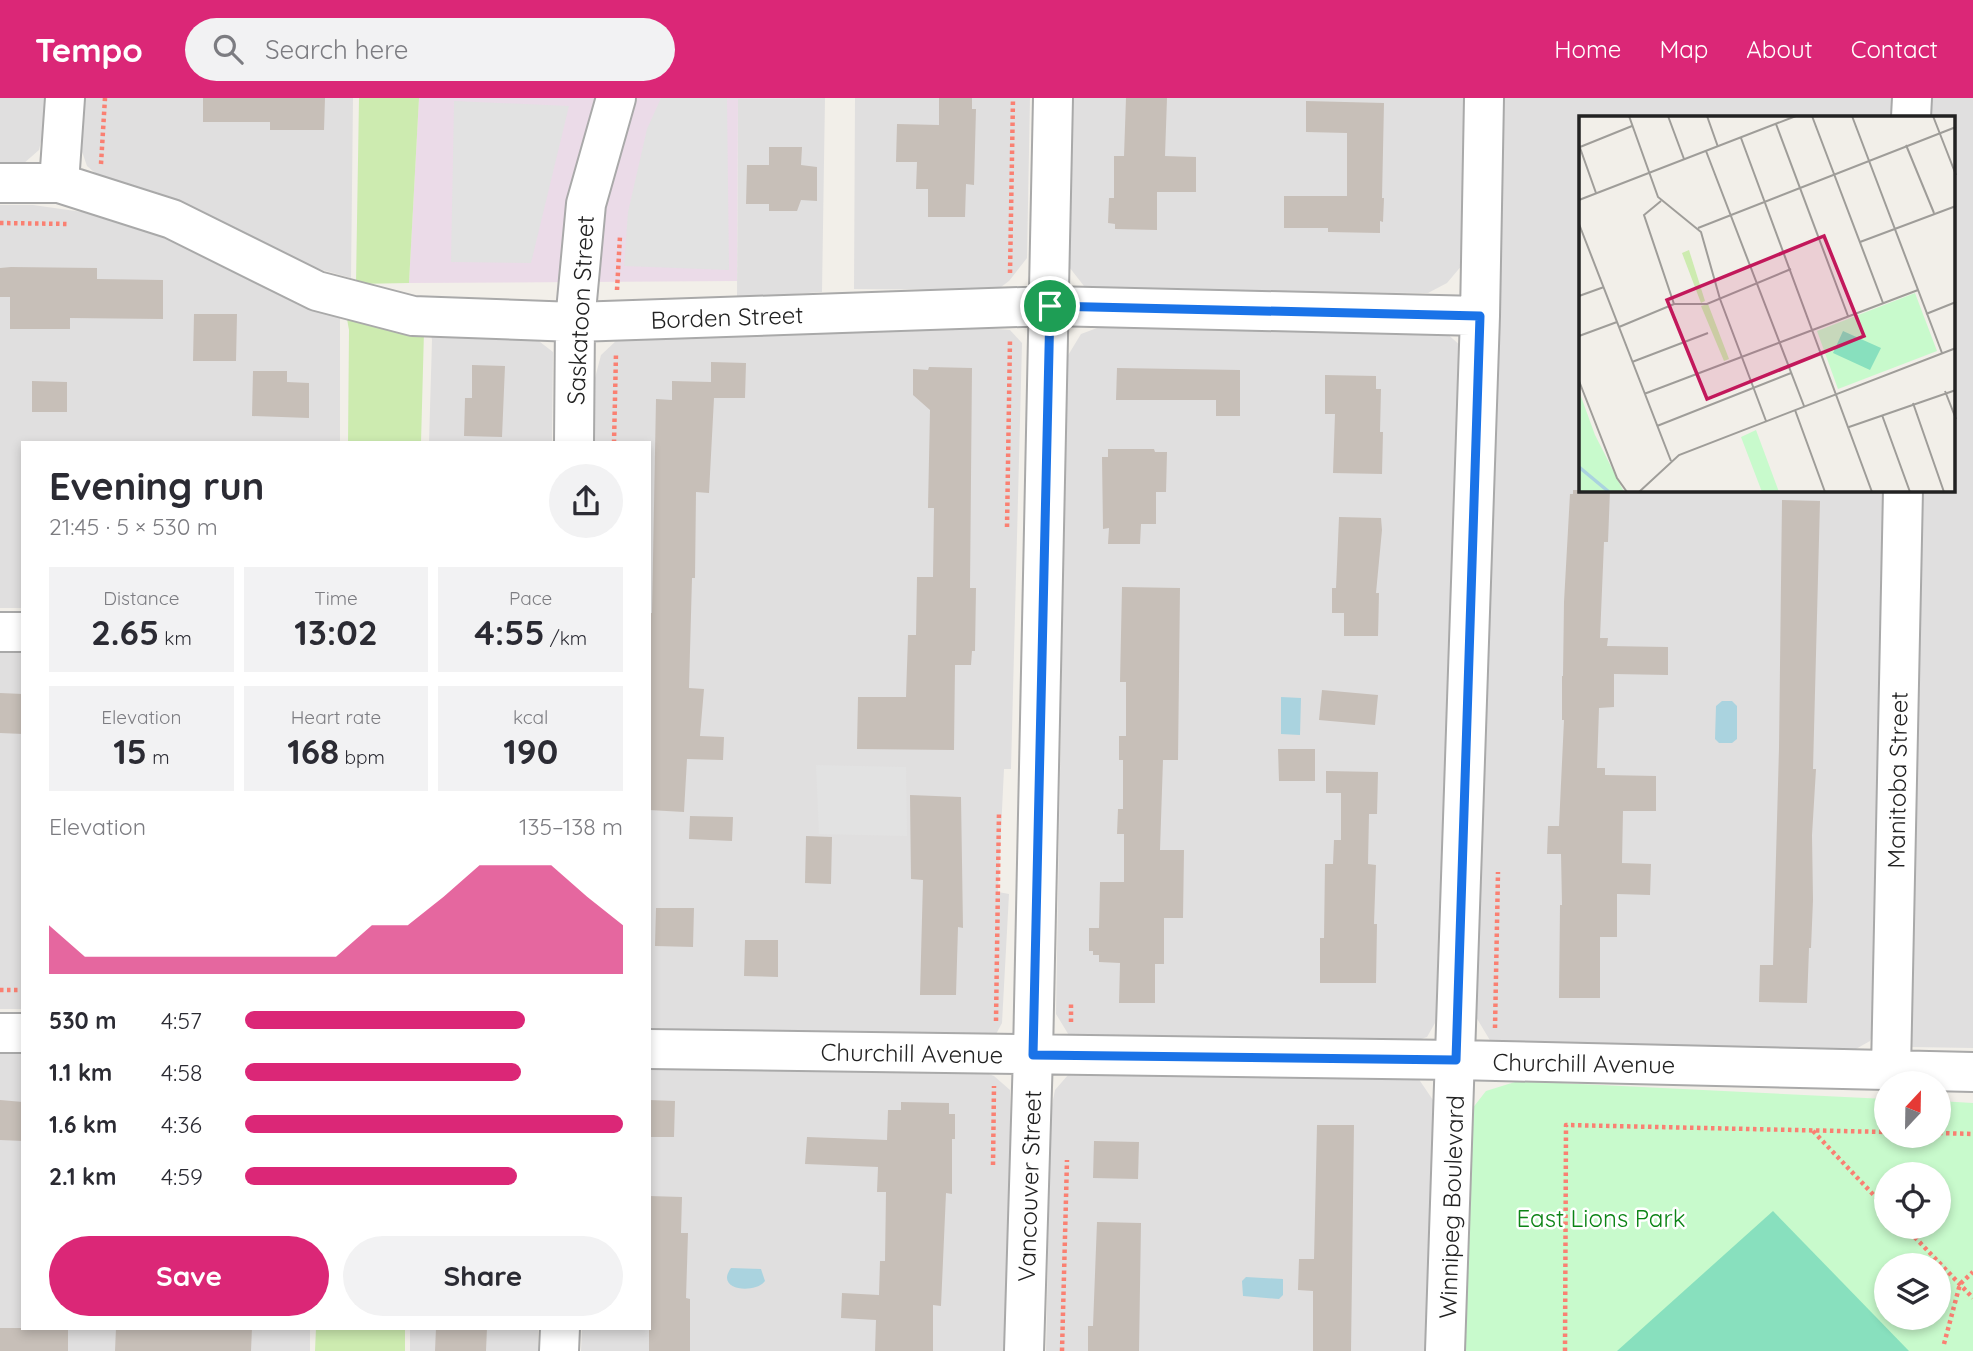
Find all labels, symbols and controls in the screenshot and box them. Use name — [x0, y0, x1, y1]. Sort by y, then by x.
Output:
search box — [185, 18, 675, 81]
text: Tempo — [35, 29, 143, 70]
icon: search — [209, 30, 247, 68]
text: Search here — [265, 33, 408, 66]
text: Home — [1554, 34, 1621, 64]
text: Map — [1659, 34, 1708, 64]
text: About — [1746, 34, 1813, 64]
text: Contact — [1851, 34, 1938, 64]
inset map — [1579, 116, 1955, 492]
street label: Saskatoon Street — [560, 215, 600, 405]
pin — [1020, 276, 1080, 336]
icon: arrive — [1031, 287, 1069, 325]
street label: Borden Street — [650, 299, 804, 335]
text: Evening run — [49, 462, 264, 510]
button: share — [549, 464, 623, 538]
text: 21:45 · 5 × 530 m — [49, 512, 218, 541]
text: Distance — [103, 586, 179, 610]
text: Time — [314, 586, 358, 610]
text: Pace — [509, 586, 552, 610]
text: 2.65 — [91, 610, 159, 654]
text: 13:02 — [294, 610, 378, 654]
text: 4:55 — [474, 610, 545, 654]
text: km — [159, 626, 192, 650]
text: /km — [545, 626, 587, 650]
street label: Manitoba Street — [1880, 691, 1914, 869]
text: Elevation — [101, 705, 181, 729]
text: Heart rate — [291, 705, 381, 729]
text: kcal — [513, 705, 548, 729]
text: 15 — [113, 729, 147, 773]
text: 168 — [287, 729, 339, 773]
text: 190 — [503, 729, 558, 773]
text: m — [147, 745, 169, 769]
text: bpm — [339, 745, 385, 769]
text: Elevation — [49, 812, 146, 841]
text: 135–138 m — [519, 812, 623, 841]
text: 530 m — [49, 1006, 116, 1035]
text: 4:57 — [161, 1006, 202, 1035]
street label: Churchill Avenue — [820, 1036, 1004, 1070]
street label: Churchill Avenue — [1492, 1046, 1676, 1080]
text: 1.1 km — [49, 1058, 112, 1087]
text: 4:58 — [161, 1058, 202, 1087]
north arrow — [1874, 1071, 1951, 1148]
map controls — [1874, 1071, 1951, 1330]
street label: Vancouver Street — [1011, 1089, 1047, 1283]
street label: Winnipeg Boulevard — [1432, 1095, 1470, 1319]
text: 1.6 km — [49, 1110, 117, 1139]
text: 4:36 — [161, 1110, 202, 1139]
text: 2.1 km — [49, 1162, 116, 1191]
text: 4:59 — [161, 1162, 203, 1191]
button: locate — [1874, 1162, 1951, 1239]
park label: East Lions Park — [1516, 1203, 1686, 1233]
button: Save — [49, 1236, 329, 1316]
button: Share — [343, 1236, 623, 1316]
button: layers — [1874, 1253, 1951, 1330]

